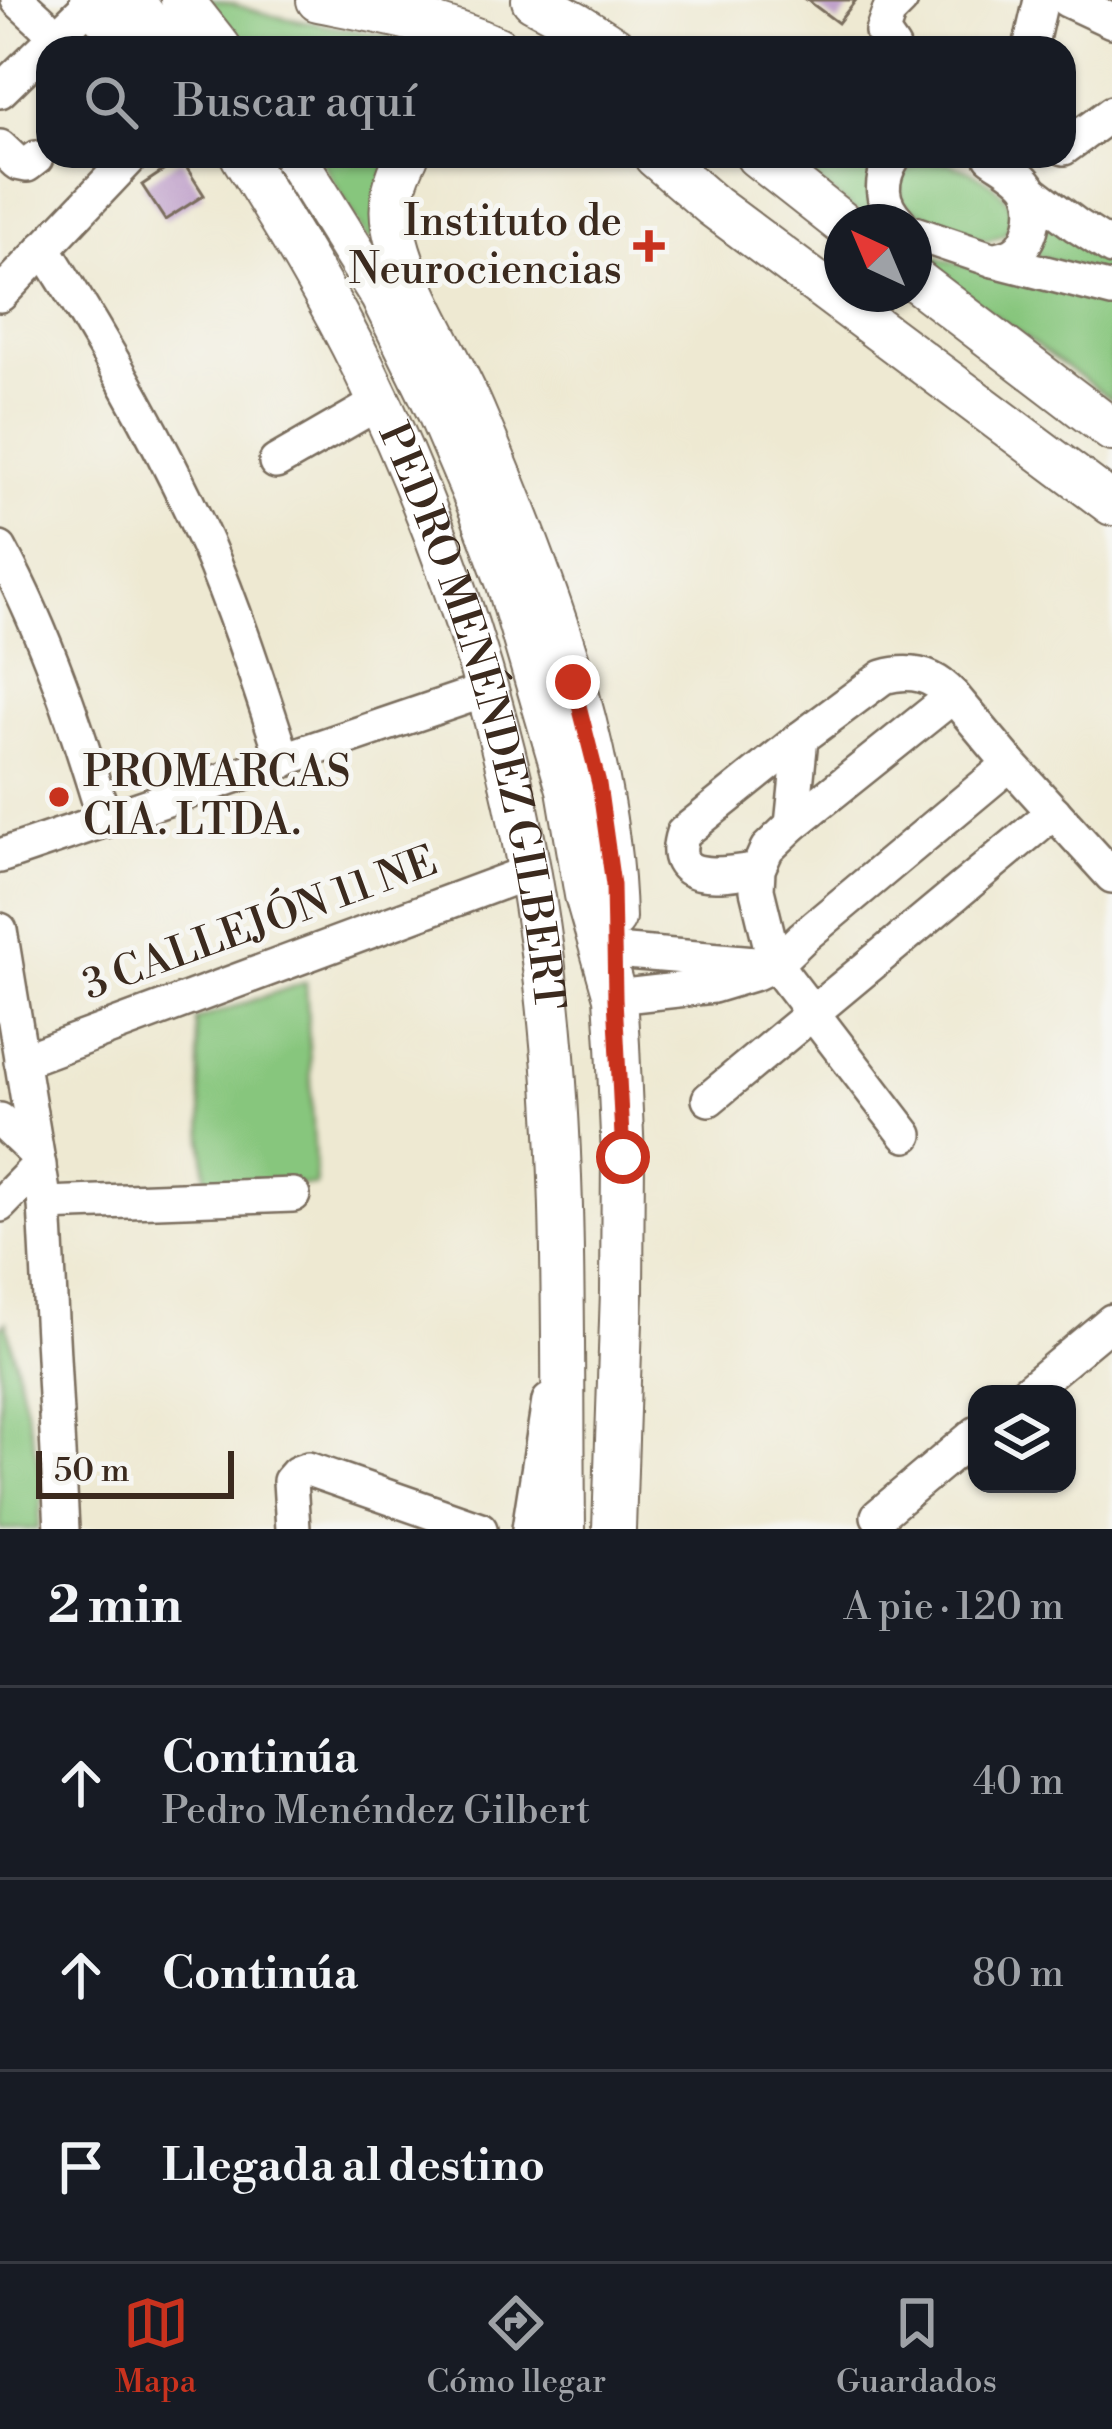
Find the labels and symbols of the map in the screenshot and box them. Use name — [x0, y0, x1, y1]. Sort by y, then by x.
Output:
place label: Instituto de Neurociencias — [349, 196, 622, 297]
north arrow — [824, 204, 932, 312]
marker: Instituto de Neurociencias — [633, 230, 665, 262]
street label: PEDRO MENÉNDEZ GILBERT — [366, 415, 575, 1013]
route end — [546, 655, 600, 709]
place label: PROMARCAS CIA. LTDA. — [83, 747, 351, 848]
marker: PROMARCAS CIA. LTDA. — [46, 784, 72, 810]
street label: 3 CALLEJÓN 11 NE — [75, 832, 444, 1013]
route start — [596, 1130, 650, 1184]
scale bar — [36, 1445, 234, 1498]

